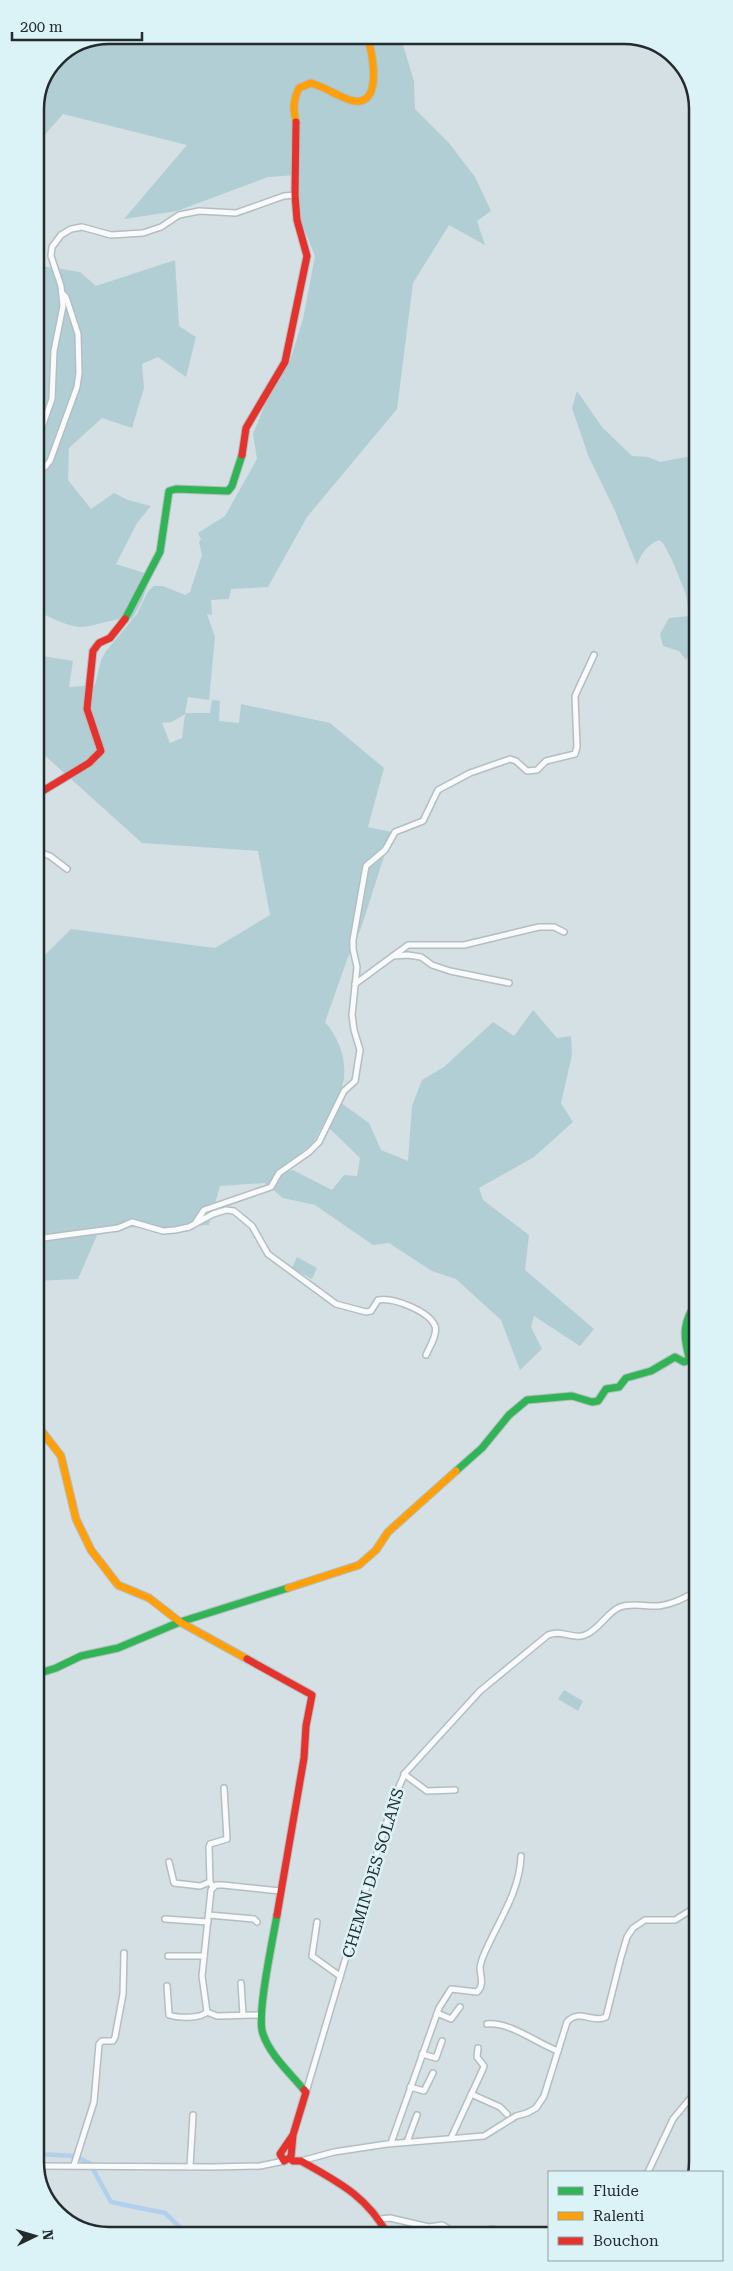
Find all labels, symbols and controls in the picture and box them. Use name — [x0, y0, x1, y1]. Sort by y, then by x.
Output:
scale bar — [12, 10, 142, 42]
text: 200 m — [20, 18, 63, 36]
street label: CHEMIN DES SOLANS — [338, 1786, 408, 1960]
legend — [548, 2171, 723, 2261]
text: Fluide — [593, 2182, 639, 2200]
text: Ralenti — [593, 2207, 645, 2225]
north arrow — [10, 2211, 60, 2261]
text: N — [40, 2229, 56, 2241]
text: Bouchon — [593, 2232, 659, 2250]

